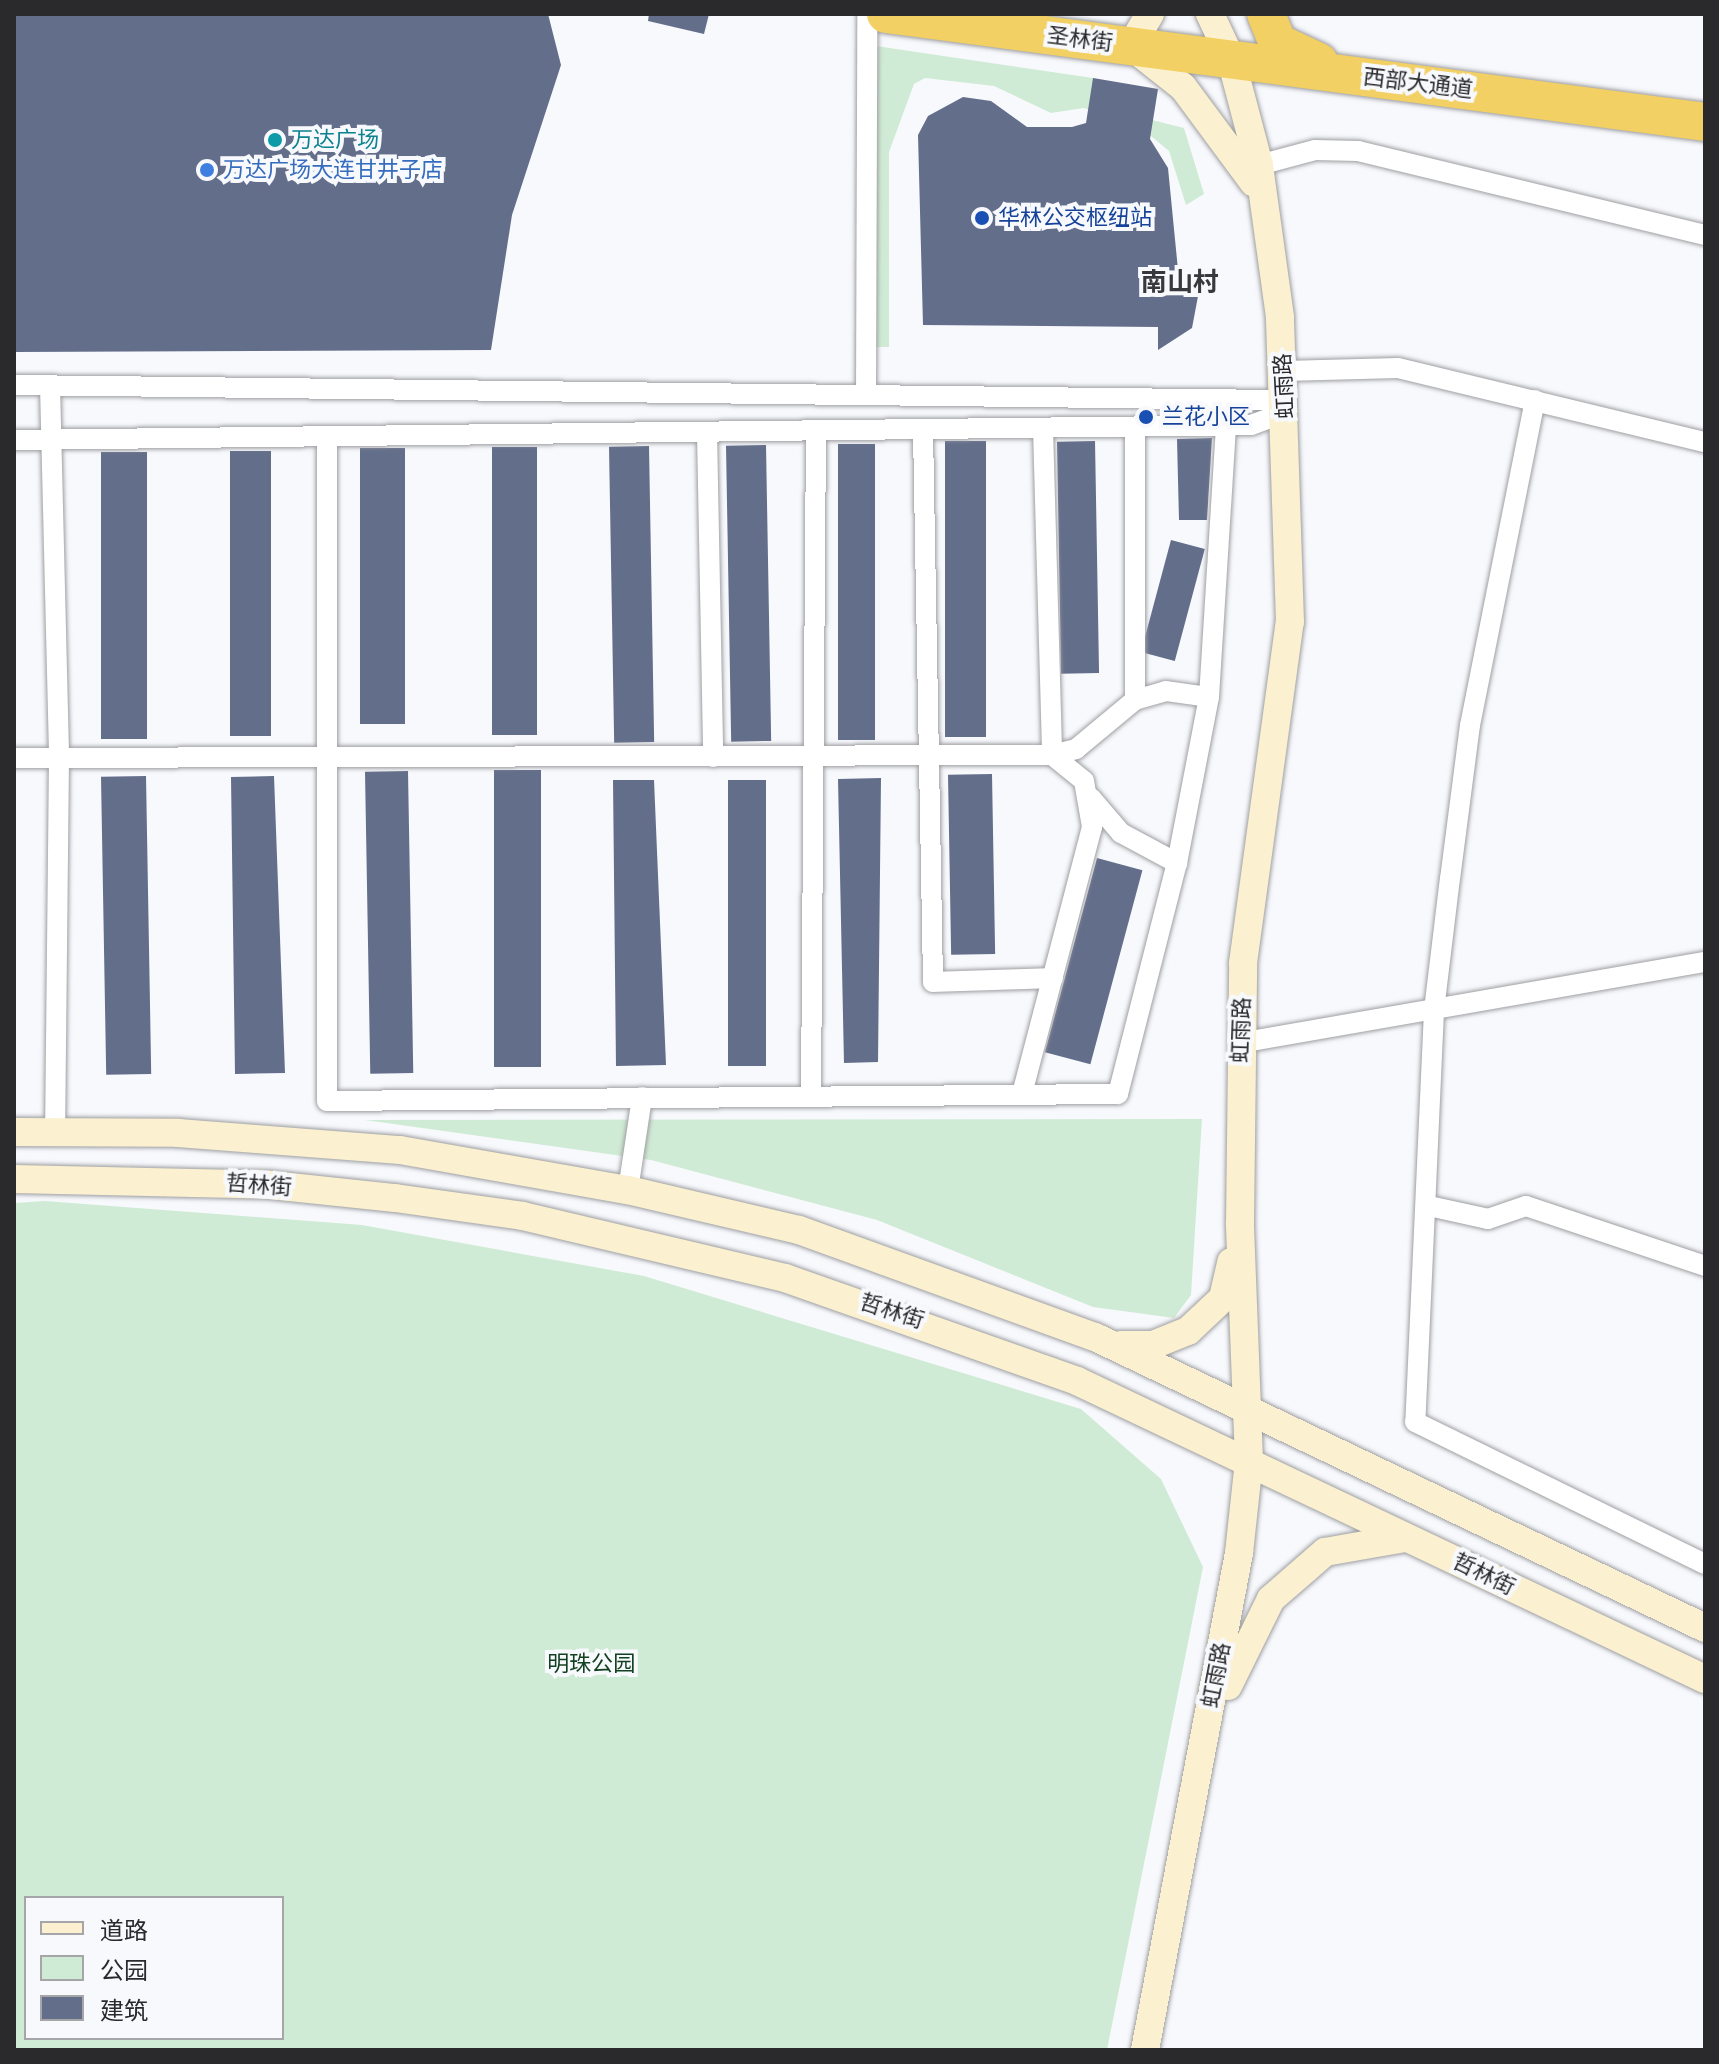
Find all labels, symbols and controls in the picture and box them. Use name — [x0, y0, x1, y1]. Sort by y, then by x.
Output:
street label: 圣林街 — [1046, 22, 1114, 56]
street label: 西部大通道 — [1362, 63, 1474, 103]
place label: 万达广场 — [291, 127, 379, 153]
marker: 万达广场 — [266, 131, 284, 149]
place label: 万达广场大连甘井子店 — [223, 157, 443, 183]
marker: 万达广场大连甘井子店 — [198, 161, 216, 179]
place label: 华林公交枢纽站 — [998, 205, 1152, 231]
marker: 华林公交枢纽站 — [973, 209, 991, 227]
district label: 南山村 — [1141, 266, 1219, 298]
street label: 虹雨路 — [1269, 352, 1299, 420]
place label: 兰花小区 — [1162, 404, 1250, 430]
marker: 兰花小区 — [1137, 408, 1155, 426]
street label: 虹雨路 — [1227, 997, 1255, 1063]
street label: 哲林街 — [225, 1170, 293, 1200]
street label: 哲林街 — [857, 1288, 927, 1334]
street label: 哲林街 — [1449, 1548, 1519, 1600]
street label: 虹雨路 — [1197, 1640, 1235, 1710]
park label: 明珠公园 — [547, 1651, 635, 1677]
legend — [24, 1896, 284, 2040]
text: 道路 — [100, 1915, 148, 1946]
text: 公园 — [100, 1955, 148, 1986]
text: 建筑 — [100, 1995, 148, 2026]

